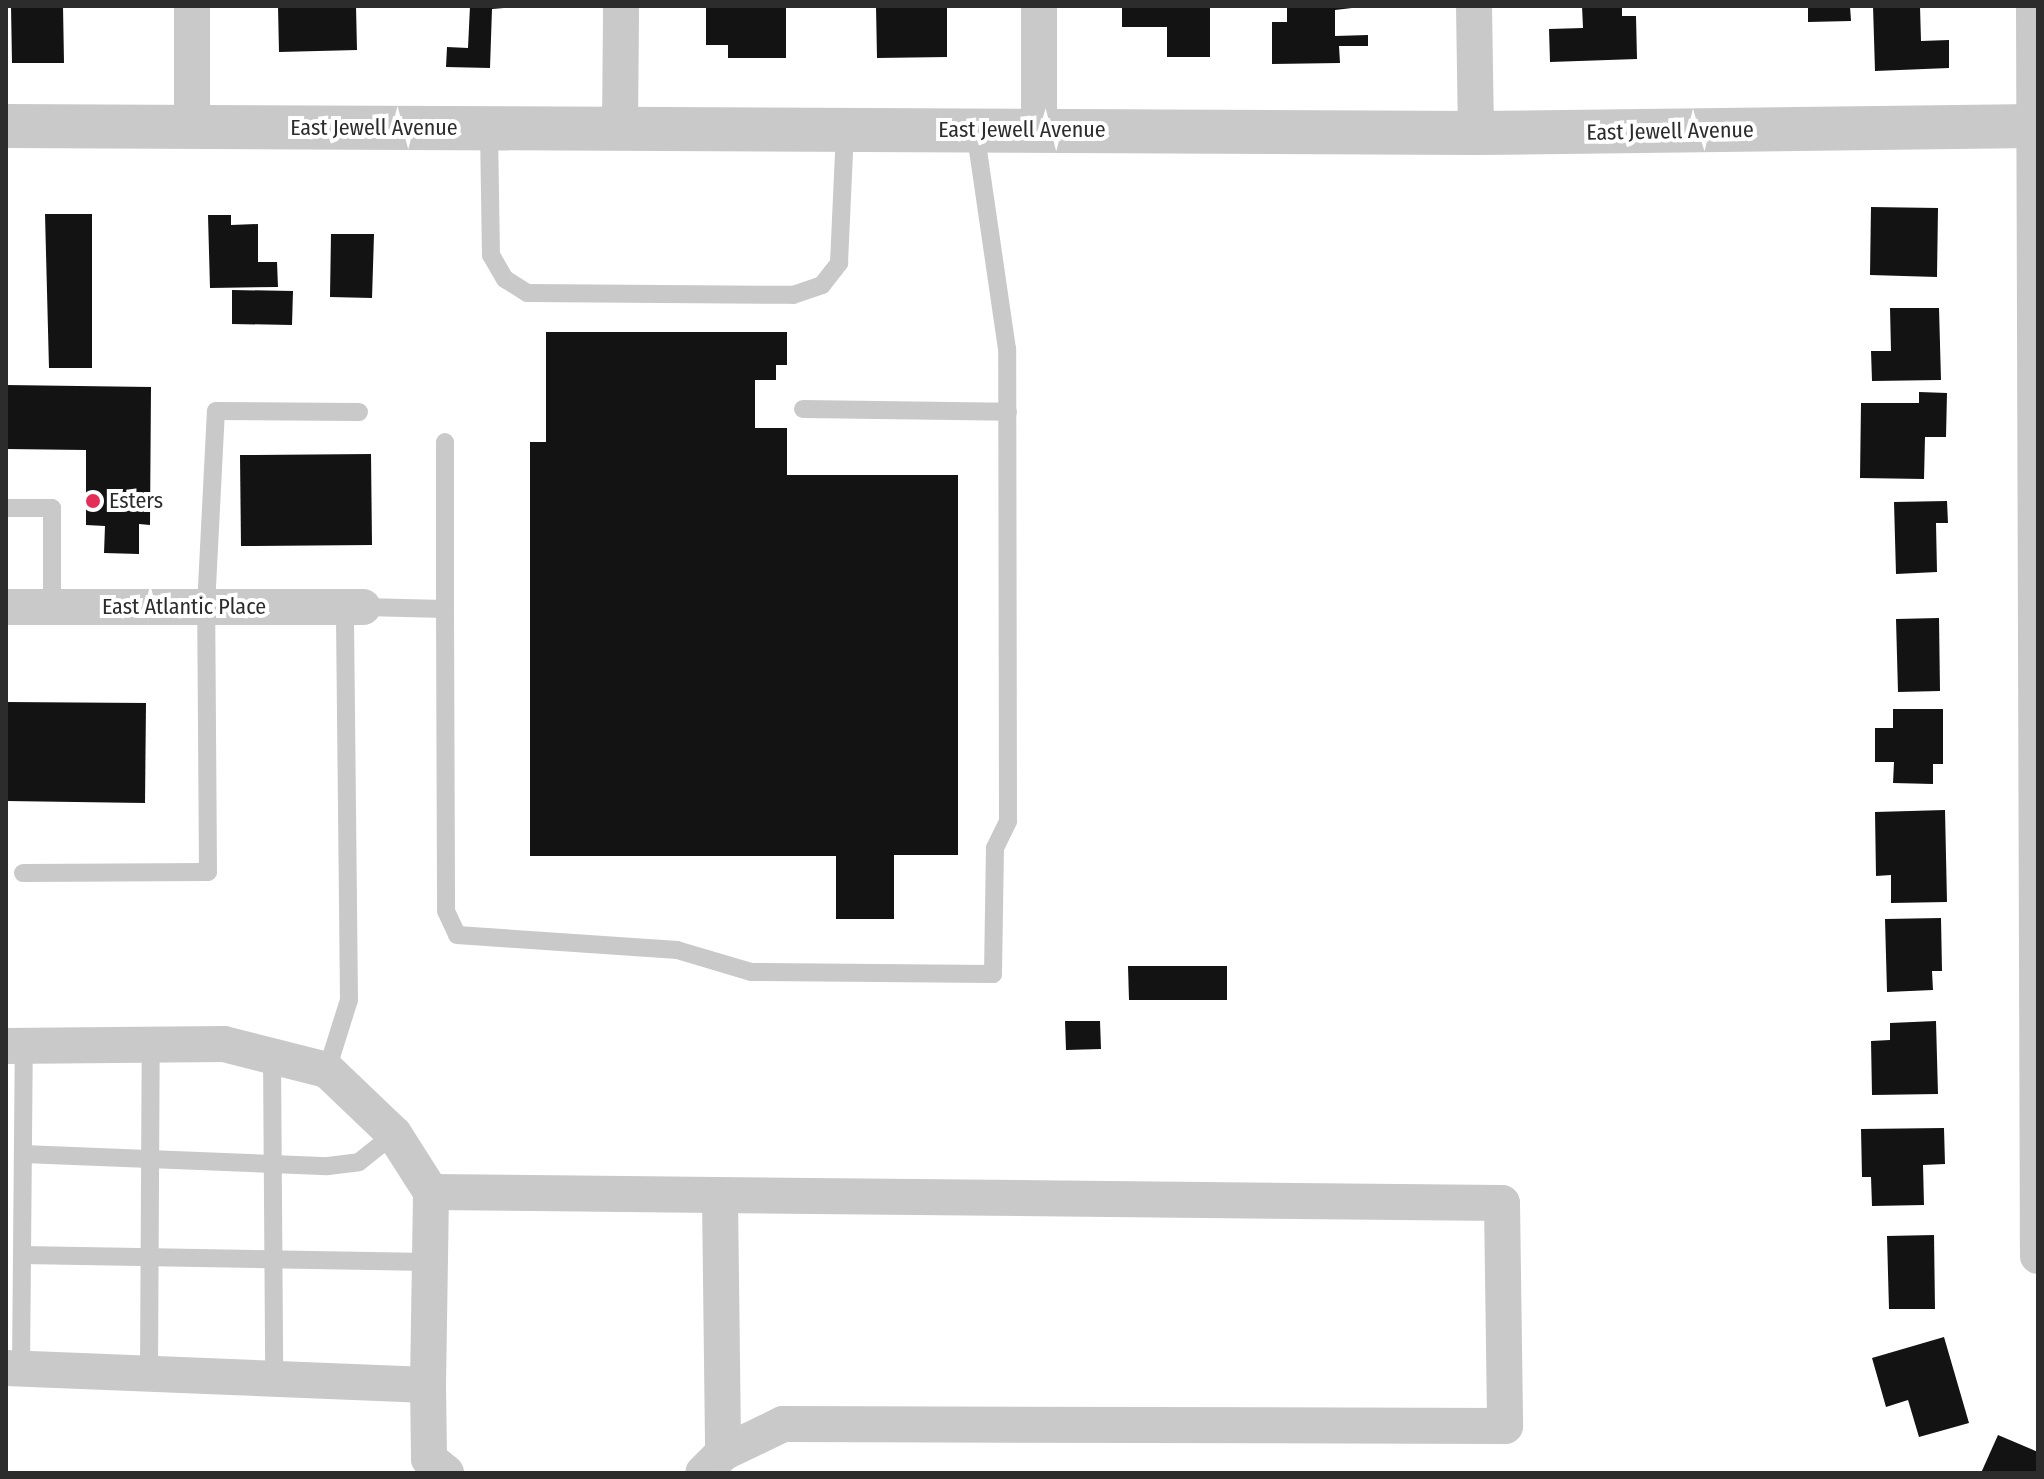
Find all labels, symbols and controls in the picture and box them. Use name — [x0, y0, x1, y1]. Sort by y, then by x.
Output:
street label: East Jewell Avenue — [290, 115, 458, 141]
street label: East Jewell Avenue — [1586, 116, 1754, 146]
street label: East Jewell Avenue — [938, 117, 1106, 143]
place label: Esters — [109, 488, 163, 514]
marker: Esters — [84, 492, 102, 510]
street label: East Atlantic Place — [102, 594, 266, 620]

